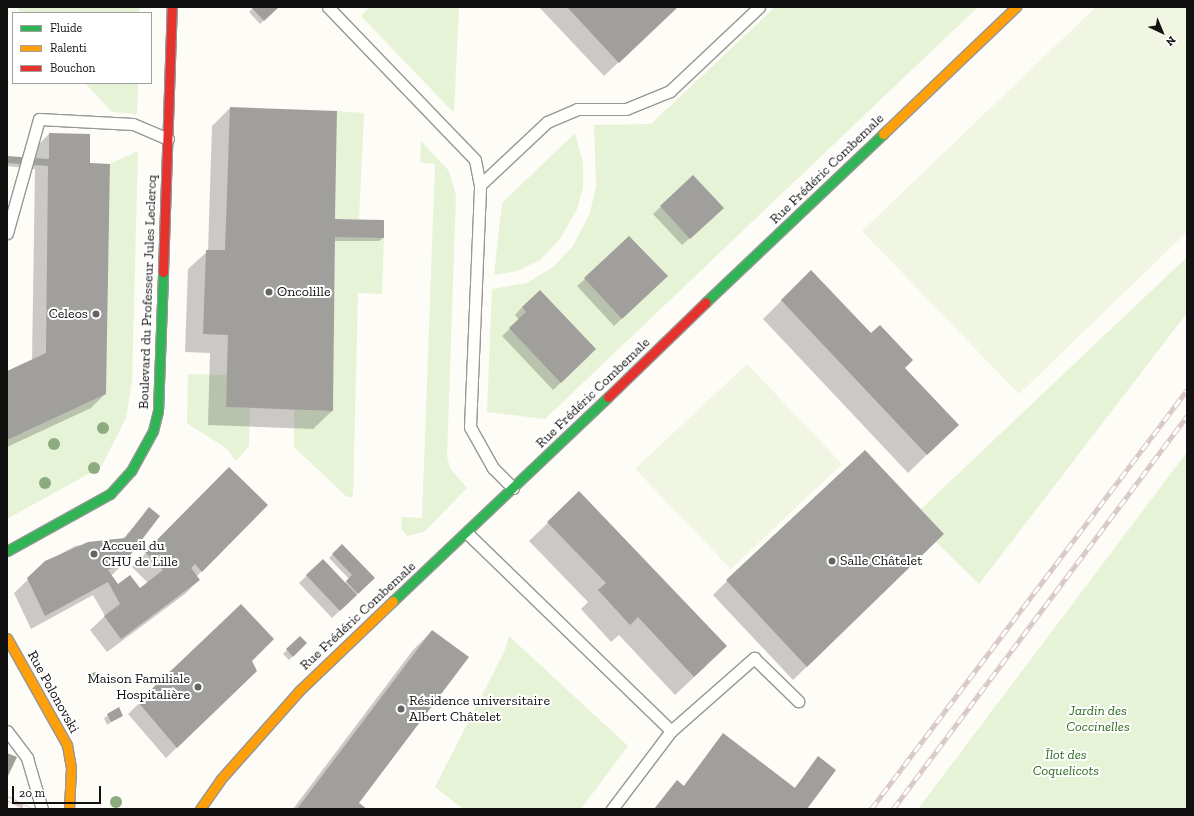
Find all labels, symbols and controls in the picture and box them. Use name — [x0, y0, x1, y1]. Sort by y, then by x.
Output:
legend — [12, 12, 152, 84]
north arrow — [1142, 12, 1182, 52]
text: Fluide — [50, 21, 82, 35]
text: N — [1163, 33, 1178, 49]
text: Ralenti — [50, 41, 87, 55]
text: Bouchon — [50, 61, 95, 75]
street label: Rue Frédéric Combemale — [767, 110, 887, 228]
street label: Boulevard du Professeur Jules Leclercq — [136, 174, 160, 410]
place label: Oncolille — [277, 284, 331, 300]
marker: Oncolille — [264, 287, 274, 297]
place label: Celeos — [49, 306, 88, 322]
marker: Celeos — [91, 309, 101, 319]
street label: Rue Frédéric Combemale — [533, 334, 653, 452]
place label: Accueil du CHU de Lille — [102, 538, 178, 570]
marker: Accueil du CHU de Lille — [89, 549, 99, 559]
place label: Salle Châtelet — [840, 553, 922, 569]
marker: Salle Châtelet — [827, 556, 837, 566]
street label: Rue Frédéric Combemale — [297, 558, 419, 674]
street label: Rue Polonovski — [24, 648, 82, 736]
place label: Maison Familiale Hospitalière — [87, 671, 190, 704]
marker: Maison Familiale Hospitalière — [193, 682, 203, 692]
place label: Résidence universitaire Albert Châtelet — [409, 693, 550, 726]
park label: Jardin des Coccinelles — [1066, 703, 1130, 736]
marker: Résidence universitaire Albert Châtelet — [396, 704, 406, 714]
park label: Îlot des Coquelicots — [1033, 747, 1099, 780]
scale bar — [14, 778, 103, 804]
text: 20 m — [19, 786, 45, 800]

